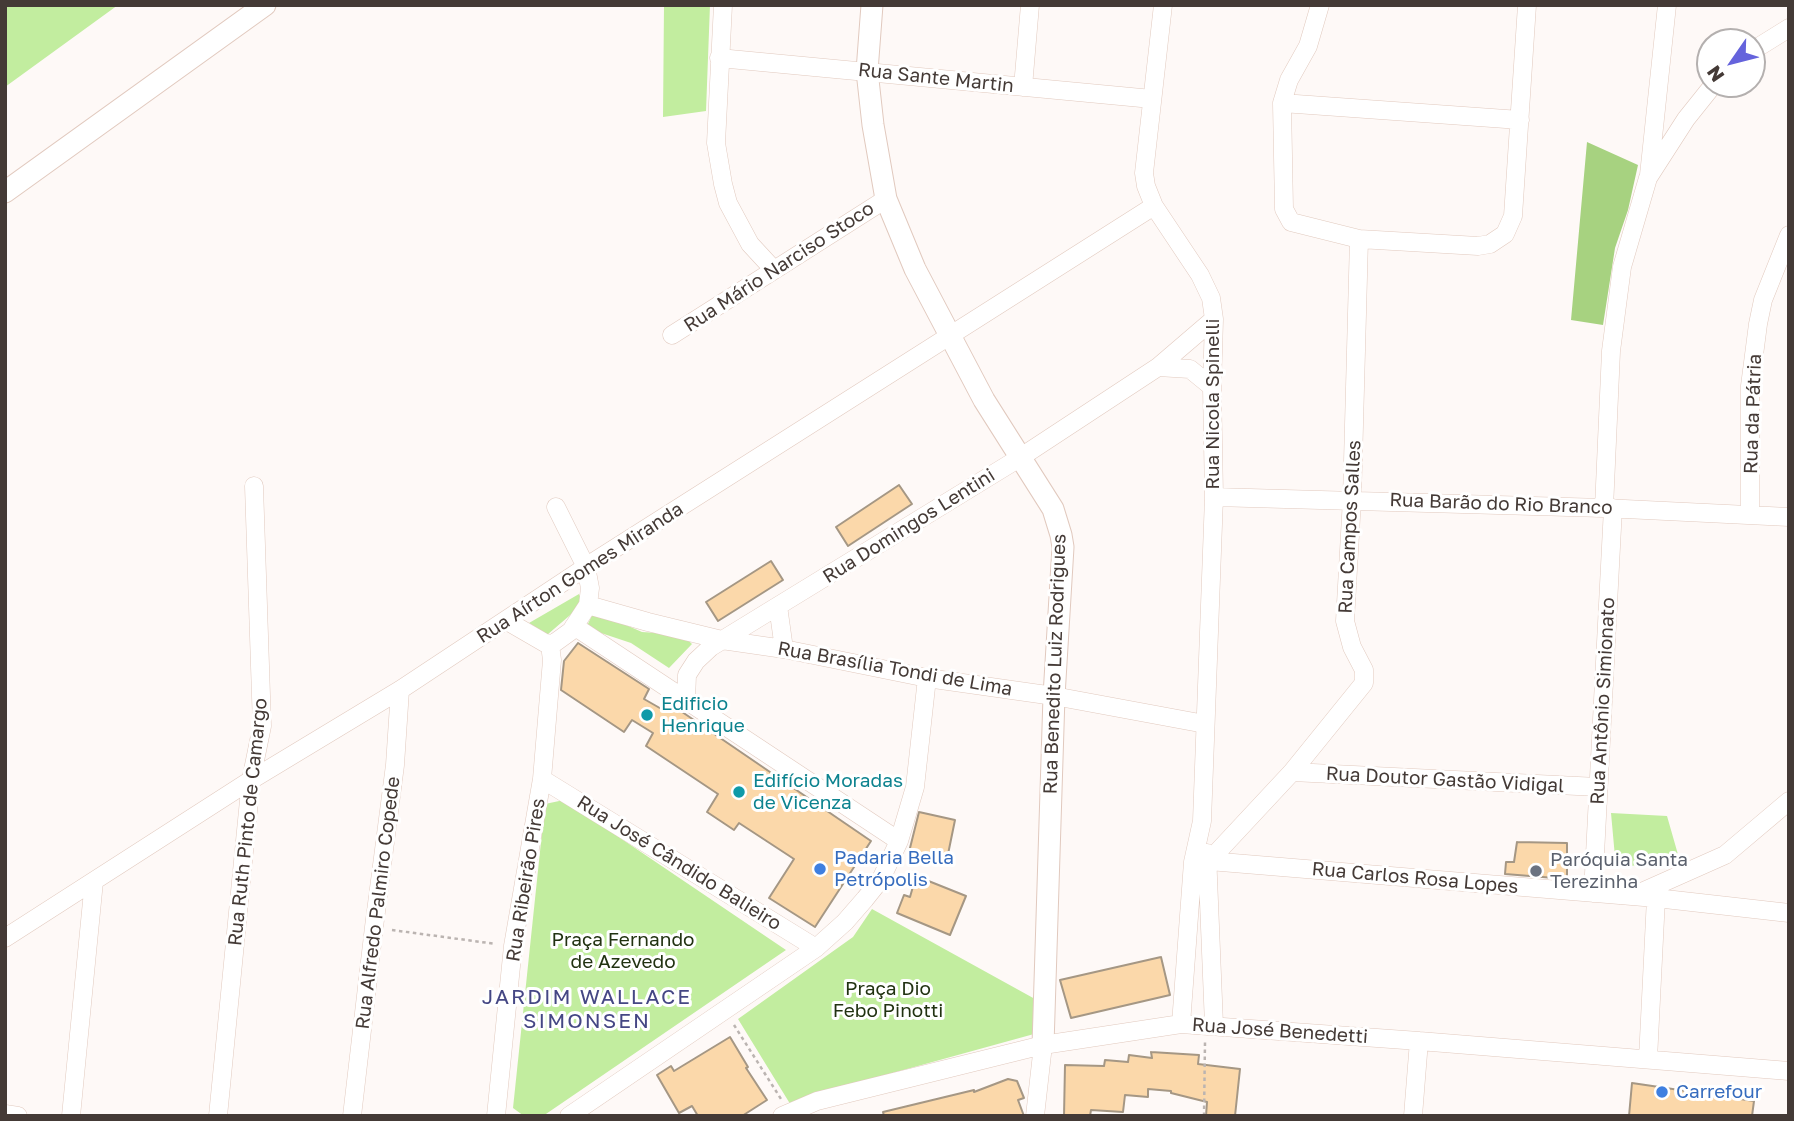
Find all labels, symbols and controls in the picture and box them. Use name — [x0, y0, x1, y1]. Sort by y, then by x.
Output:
north arrow — [1696, 28, 1766, 98]
street label: Rua Sante Martin — [857, 58, 1015, 98]
text: N — [1701, 62, 1729, 87]
street label: Rua Mário Narciso Stoco — [680, 197, 878, 337]
street label: Rua Nicola Spinelli — [1202, 318, 1224, 490]
street label: Rua da Pátria — [1740, 353, 1766, 475]
street label: Rua Campos Salles — [1334, 440, 1366, 614]
street label: Rua Domingos Lentini — [819, 464, 999, 588]
street label: Rua Barão do Rio Branco — [1389, 489, 1613, 519]
street label: Rua Aírton Gomes Miranda — [473, 498, 687, 648]
street label: Rua Benedito Luiz Rodrigues — [1039, 533, 1071, 795]
street label: Rua Antônio Simionato — [1586, 597, 1620, 805]
street label: Rua Brasília Tondi de Lima — [776, 637, 1014, 701]
place label: Edificio Henrique — [661, 693, 745, 737]
street label: Rua Ruth Pinto de Camargo — [224, 697, 272, 947]
marker: Edificio Henrique — [639, 707, 655, 723]
street label: Rua Doutor Gastão Vidigal — [1325, 762, 1565, 798]
place label: Edifício Moradas de Vicenza — [753, 770, 903, 814]
street label: Rua Alfredo Palmiro Copede — [351, 775, 405, 1031]
marker: Edifício Moradas de Vicenza — [731, 784, 747, 800]
street label: Rua José Cândido Balieiro — [573, 791, 785, 935]
street label: Rua Ribeirão Pires — [502, 797, 550, 963]
place label: Padaria Bella Petrópolis — [834, 847, 954, 891]
place label: Paróquia Santa Terezinha — [1550, 849, 1688, 893]
street label: Rua Carlos Rosa Lopes — [1311, 858, 1519, 898]
marker: Padaria Bella Petrópolis — [812, 861, 828, 877]
marker: Paróquia Santa Terezinha — [1528, 863, 1544, 879]
park label: Praça Fernando de Azevedo — [552, 929, 694, 973]
park label: Praça Dio Febo Pinotti — [833, 978, 943, 1022]
district label: JARDIM WALLACE SIMONSEN — [484, 984, 690, 1034]
street label: Rua José Benedetti — [1191, 1013, 1369, 1049]
place label: Carrefour — [1676, 1081, 1762, 1103]
marker: Carrefour — [1654, 1084, 1670, 1100]

